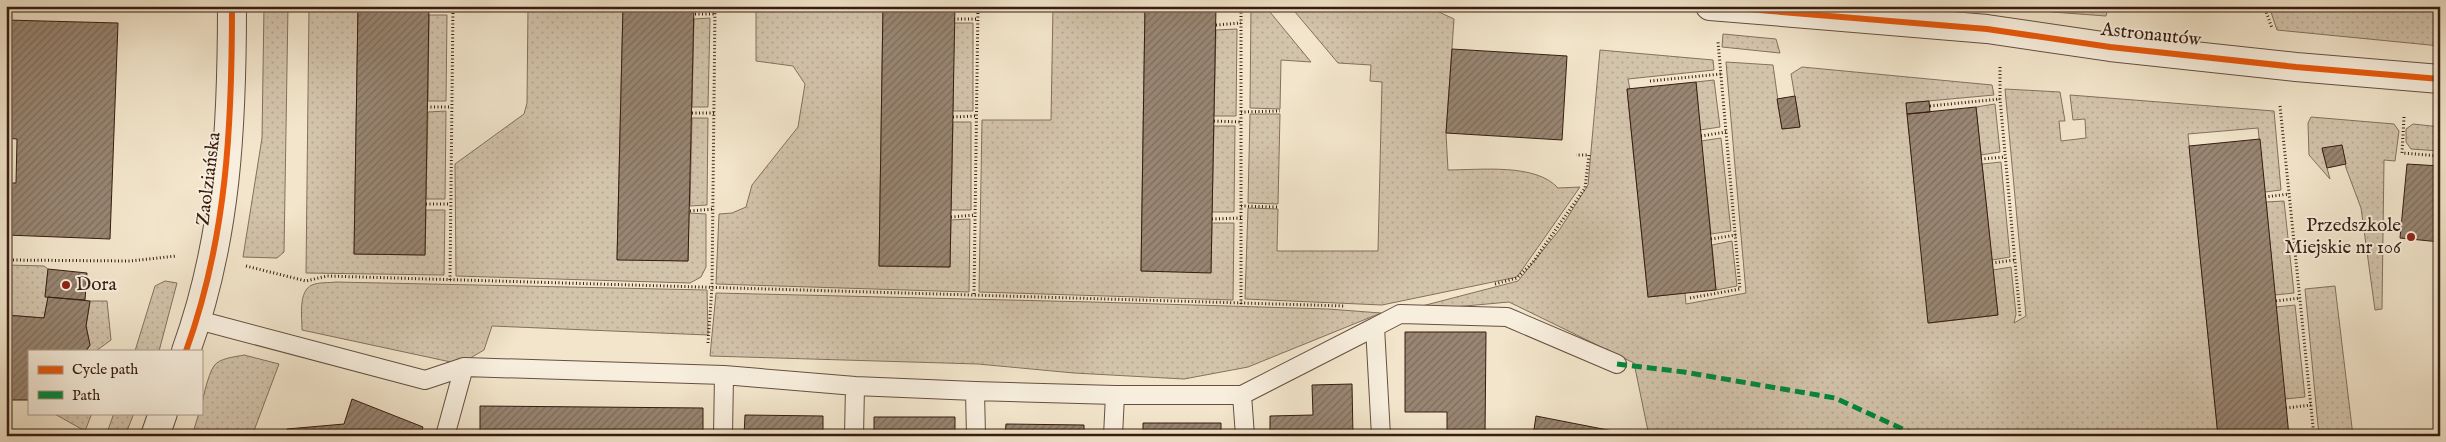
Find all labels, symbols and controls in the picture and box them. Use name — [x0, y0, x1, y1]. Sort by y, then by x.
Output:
street label: Astronautów — [2099, 18, 2203, 52]
street label: Zaolziańska — [191, 130, 227, 227]
place label: Przedszkole Miejskie nr 106 — [2285, 214, 2402, 260]
marker: Przedszkole Miejskie nr 106 — [2405, 231, 2417, 243]
place label: Dora — [76, 273, 117, 297]
marker: Dora — [60, 279, 72, 291]
legend — [28, 350, 202, 414]
text: Cycle path — [72, 360, 138, 379]
text: Path — [72, 386, 100, 405]

